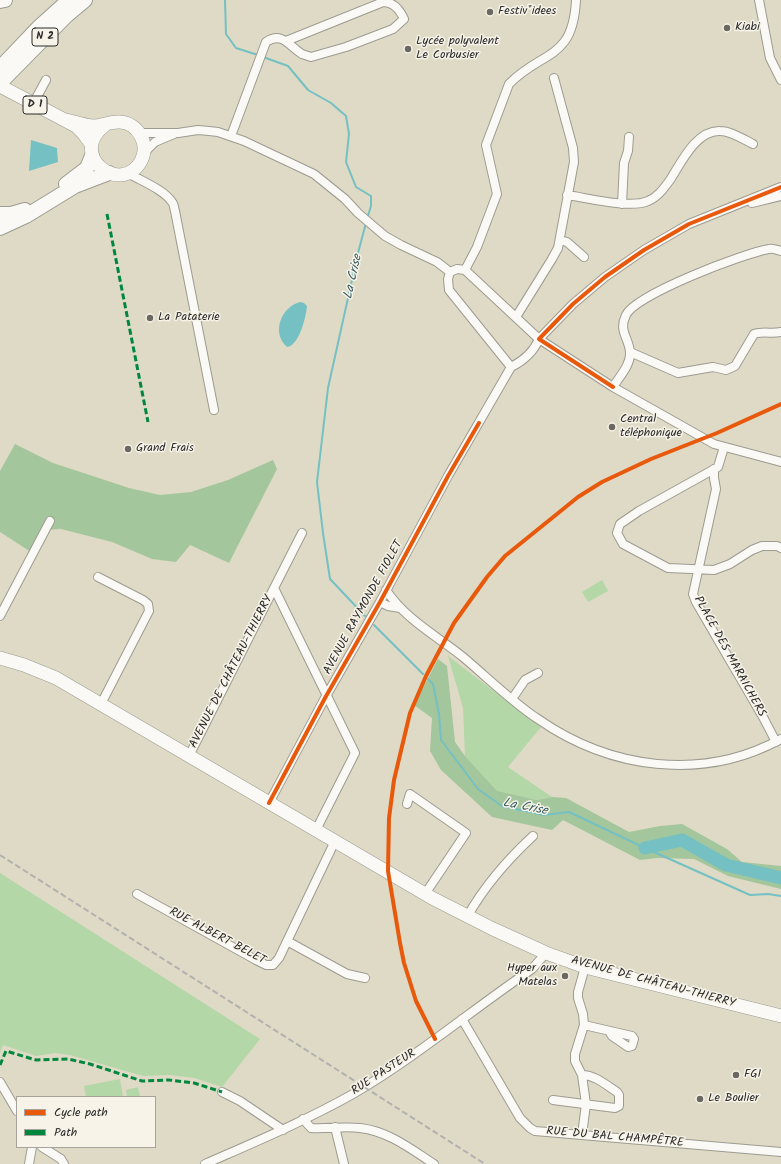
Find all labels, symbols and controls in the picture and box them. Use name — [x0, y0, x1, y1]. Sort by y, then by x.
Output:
place label: Festiv*idees — [498, 5, 556, 19]
marker: Festiv*idees — [485, 7, 495, 17]
place label: Kiabi — [735, 21, 760, 35]
marker: Kiabi — [722, 23, 732, 33]
road number: N 2 — [32, 28, 58, 46]
place label: Lycée polyvalent Le Corbusier — [416, 35, 499, 63]
marker: Lycée polyvalent Le Corbusier — [403, 44, 413, 54]
road number: D 1 — [23, 96, 47, 114]
water label: La Crise — [341, 253, 367, 301]
place label: La Pataterie — [158, 311, 220, 325]
marker: La Pataterie — [145, 313, 155, 323]
place label: Central téléphonique — [620, 413, 682, 441]
marker: Central téléphonique — [607, 422, 617, 432]
place label: Grand Frais — [136, 442, 194, 456]
marker: Grand Frais — [123, 444, 133, 454]
street label: AVENUE RAYMONDE FIOLET — [321, 539, 407, 677]
street label: AVENUE DE CHÂTEAU-THIERRY — [187, 593, 277, 751]
street label: PLACE DES MARAICHERS — [690, 594, 768, 720]
water label: La Crise — [501, 796, 549, 820]
street label: RUE ALBERT BELET — [166, 905, 268, 969]
street label: AVENUE DE CHÂTEAU-THIERRY — [569, 954, 737, 1012]
place label: Hyper aux Matelas — [507, 962, 557, 990]
marker: Hyper aux Matelas — [560, 971, 570, 981]
street label: RUE PASTEUR — [349, 1047, 419, 1099]
place label: FGI — [744, 1068, 761, 1082]
marker: FGI — [731, 1070, 741, 1080]
place label: Le Boulier — [708, 1092, 759, 1106]
marker: Le Boulier — [695, 1094, 705, 1104]
legend — [16, 1096, 156, 1148]
text: Cycle path — [54, 1103, 108, 1122]
text: Path — [54, 1123, 77, 1142]
street label: RUE DU BAL CHAMPÊTRE — [546, 1125, 684, 1151]

